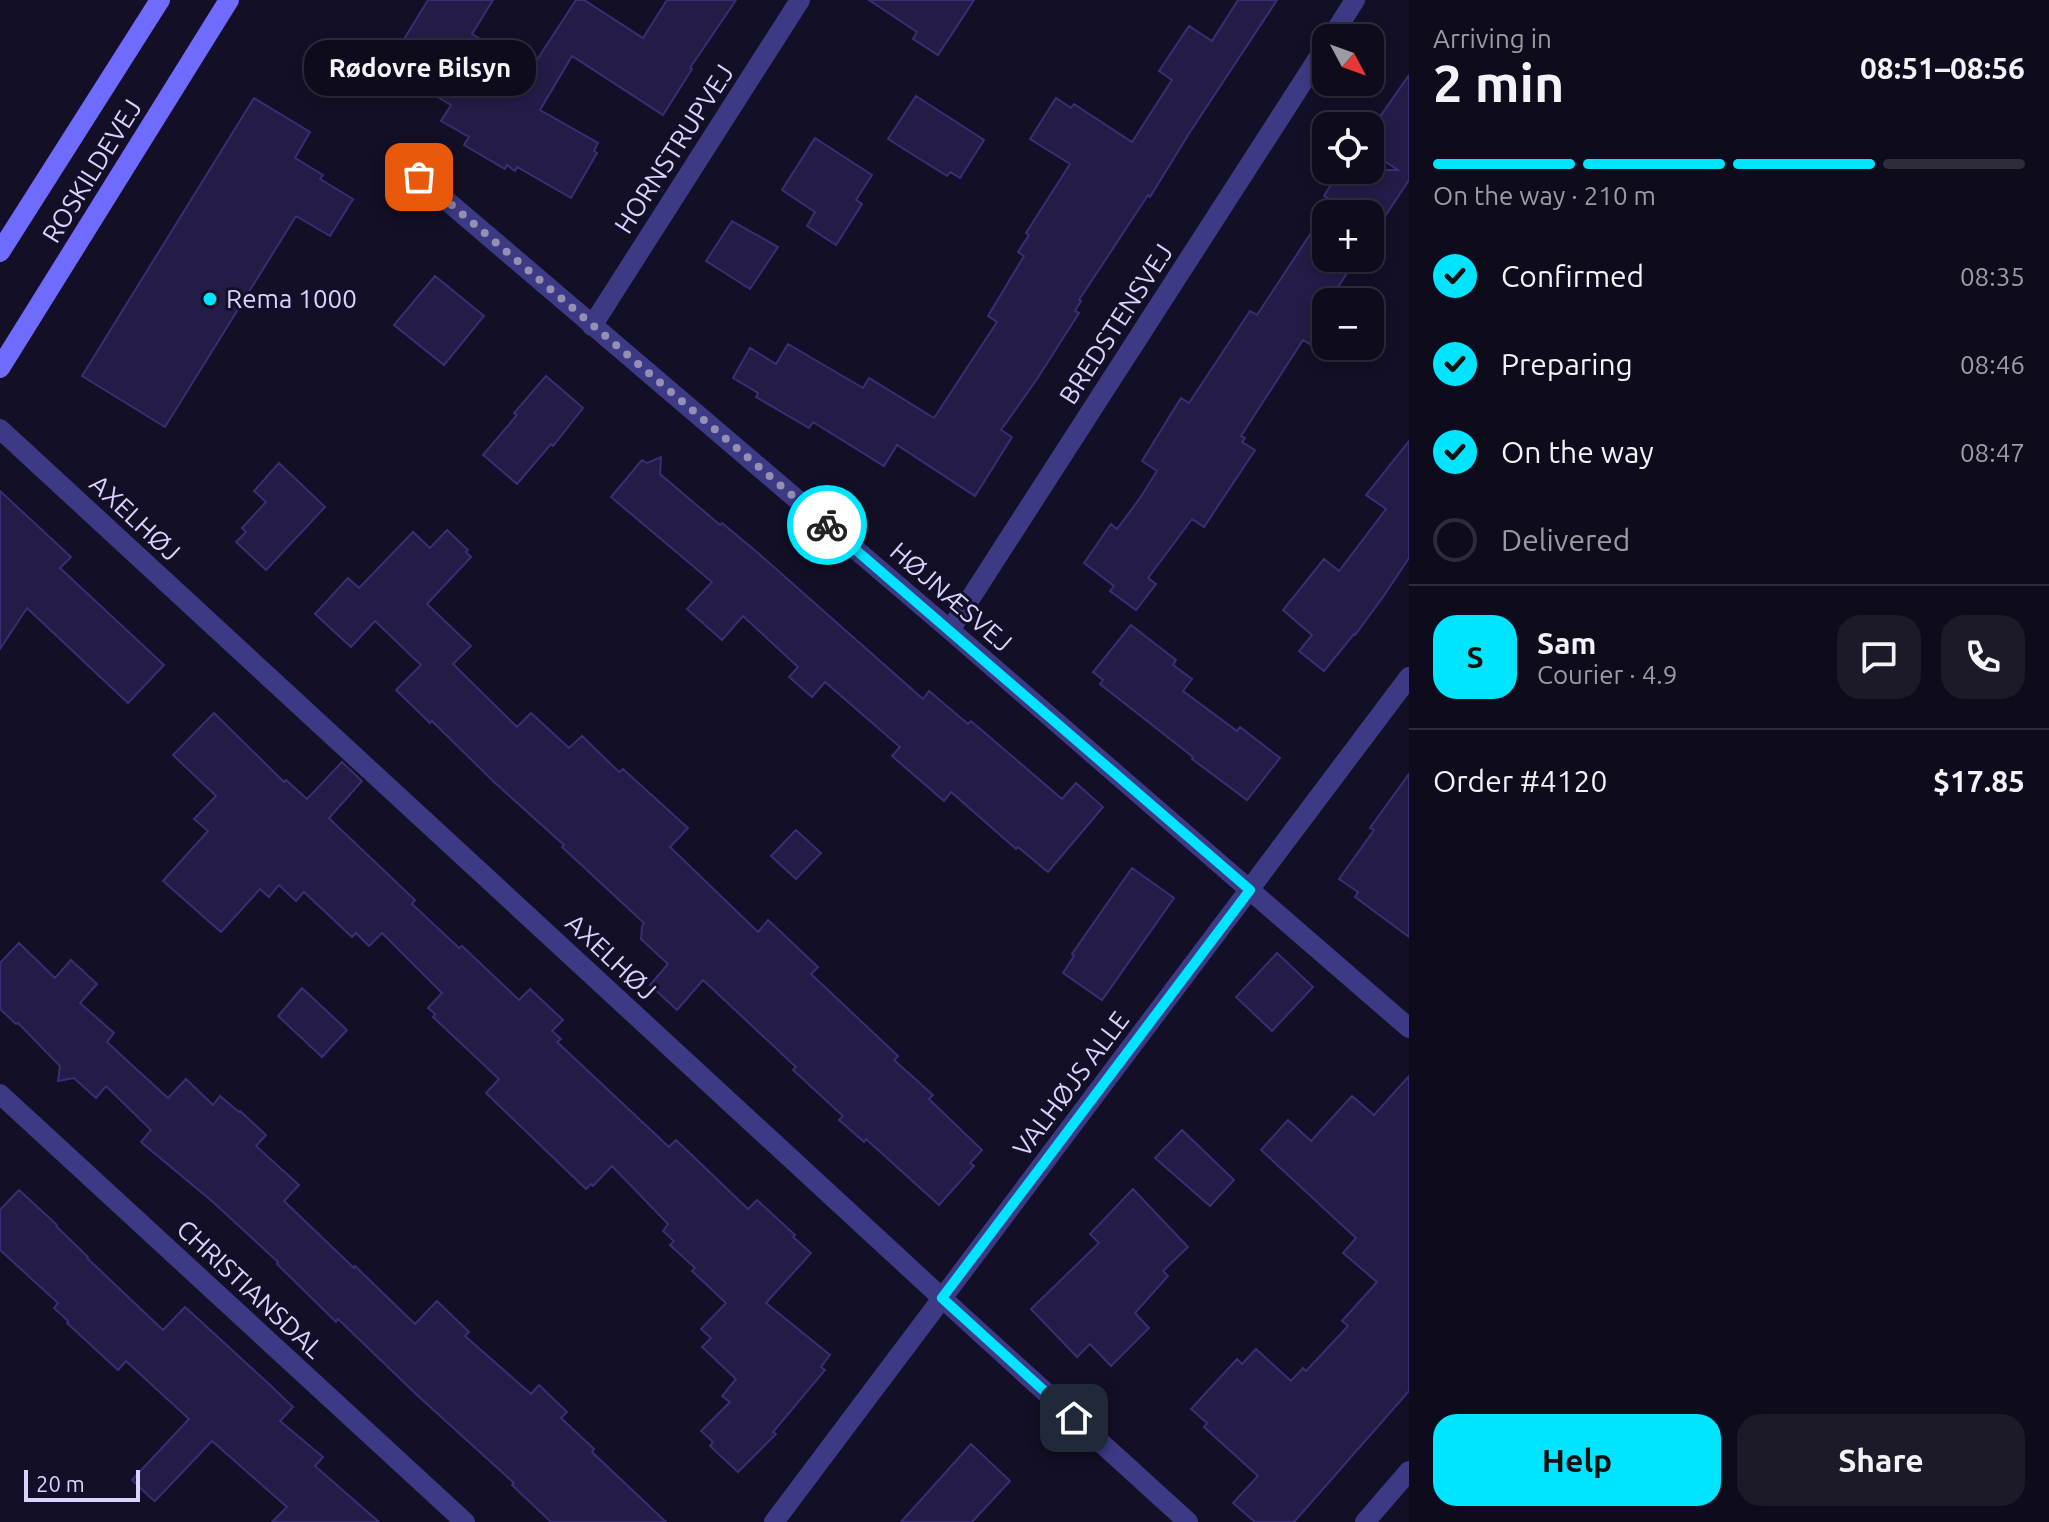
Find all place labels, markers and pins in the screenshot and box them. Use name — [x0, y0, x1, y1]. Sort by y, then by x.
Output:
callout: Rødovre Bilsyn — [303, 41, 535, 97]
pin — [385, 143, 453, 211]
place label: Rema 1000 — [226, 284, 357, 313]
marker: Rema 1000 — [201, 290, 219, 308]
pin — [1040, 1384, 1108, 1452]

